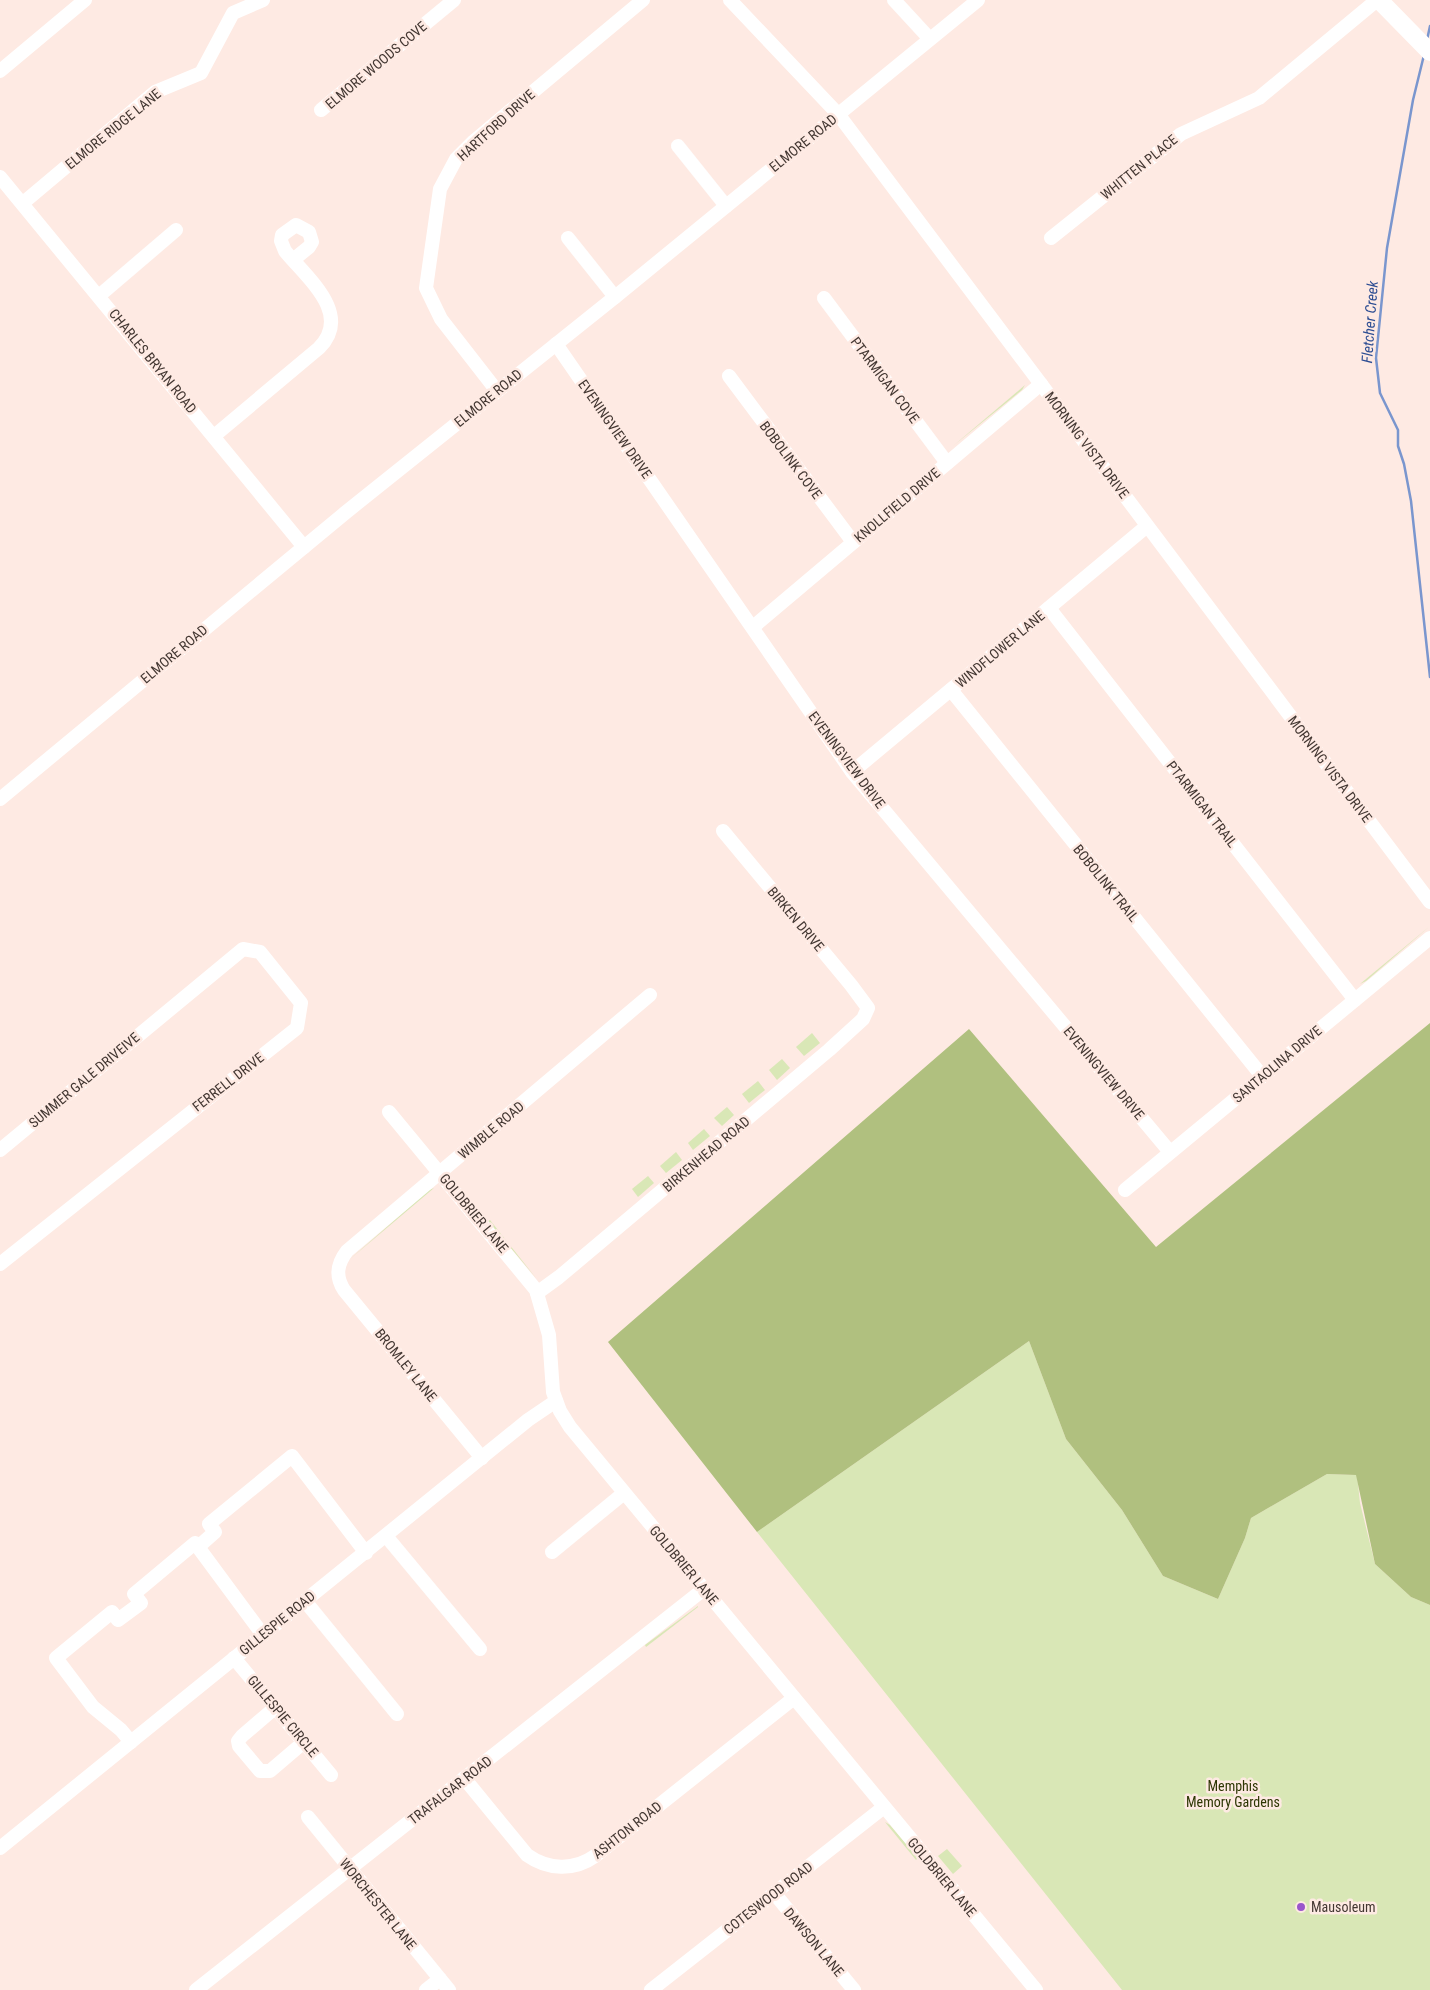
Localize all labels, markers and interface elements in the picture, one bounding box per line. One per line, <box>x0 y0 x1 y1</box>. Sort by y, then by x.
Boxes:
street label: ELMORE WOODS COVE <box>322 18 430 112</box>
street label: ELMORE RIDGE LANE <box>62 86 164 172</box>
street label: HARTFORD DRIVE <box>454 86 538 164</box>
street label: ELMORE ROAD <box>766 111 840 175</box>
street label: WHITTEN PLACE <box>1098 131 1180 203</box>
water label: Fletcher Creek <box>1358 280 1382 364</box>
street label: CHARLES BRYAN ROAD <box>106 306 200 416</box>
street label: PTARMIGAN COVE <box>848 334 923 426</box>
street label: ELMORE ROAD <box>451 366 525 430</box>
street label: EVENINGVIEW DRIVE <box>575 377 655 481</box>
street label: MORNING VISTA DRIVE <box>1042 389 1132 501</box>
street label: BOBOLINK COVE <box>757 418 825 502</box>
street label: KNOLLFIELD DRIVE <box>851 465 943 545</box>
street label: WINDFLOWER LANE <box>952 607 1048 691</box>
street label: ELMORE ROAD <box>137 622 211 686</box>
street label: EVENINGVIEW DRIVE <box>805 709 889 811</box>
street label: MORNING VISTA DRIVE <box>1285 713 1375 825</box>
street label: PTARMIGAN TRAIL <box>1163 758 1241 851</box>
street label: BOBOLINK TRAIL <box>1070 841 1142 925</box>
street label: BIRKEN DRIVE <box>765 884 827 954</box>
street label: SANTAOLINA DRIVE <box>1229 1022 1325 1106</box>
street label: EVENINGVIEW DRIVE <box>1060 1023 1148 1123</box>
street label: SUMMER GALE DRIVEIVE <box>26 1029 142 1131</box>
street label: FERRELL DRIVE <box>189 1049 267 1115</box>
street label: WIMBLE ROAD <box>455 1098 527 1162</box>
street label: BIRKENHEAD ROAD <box>659 1113 753 1195</box>
street label: GOLDBRIER LANE <box>436 1170 512 1256</box>
street label: BROMLEY LANE <box>372 1325 440 1405</box>
street label: GOLDBRIER LANE <box>646 1522 722 1608</box>
street label: GILLESPIE ROAD <box>236 1588 318 1658</box>
street label: GILLESPIE CIRCLE <box>244 1672 322 1760</box>
street label: TRAFALGAR ROAD <box>405 1752 495 1828</box>
park label: Memphis Memory Gardens <box>1186 1778 1280 1810</box>
street label: ASHTON ROAD <box>589 1798 665 1862</box>
street label: GOLDBRIER LANE <box>904 1834 980 1920</box>
street label: WORCHESTER LANE <box>336 1855 420 1953</box>
street label: COTESWOOD ROAD <box>720 1858 816 1938</box>
place label: Mausoleum <box>1311 1899 1376 1915</box>
marker: Mausoleum <box>1295 1901 1307 1913</box>
street label: DAWSON LANE <box>781 1905 847 1979</box>

